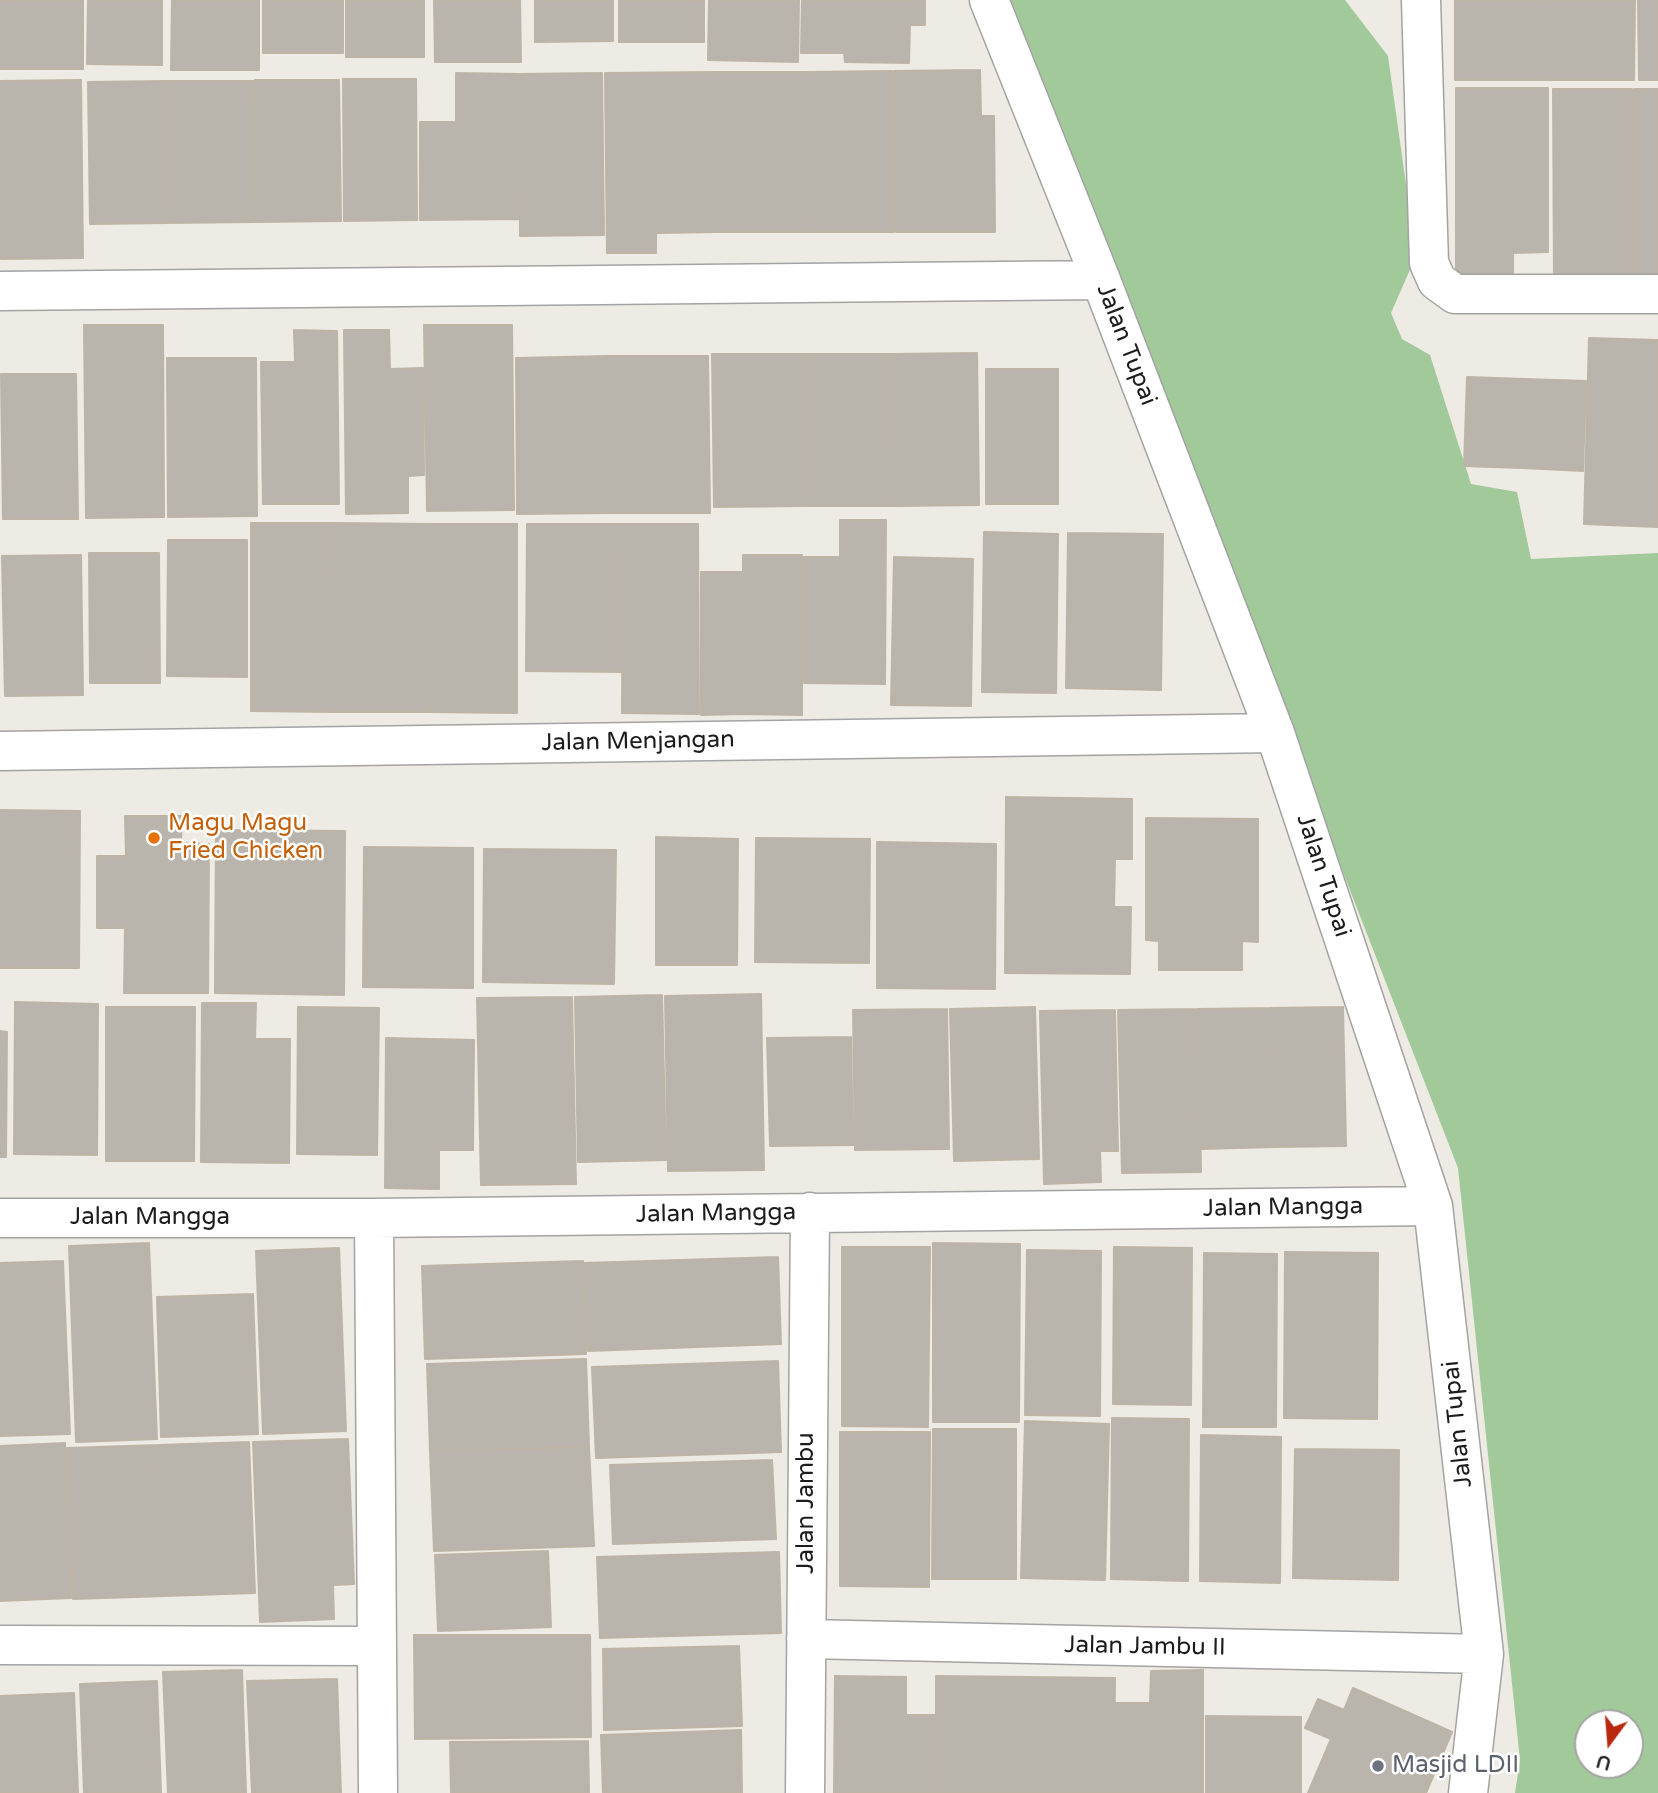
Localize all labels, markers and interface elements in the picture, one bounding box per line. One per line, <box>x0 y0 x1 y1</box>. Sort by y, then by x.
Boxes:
street label: Jalan Tupai <box>1090 280 1162 410</box>
street label: Jalan Menjangan <box>541 726 735 758</box>
place label: Magu Magu Fried Chicken <box>168 810 323 866</box>
street label: Jalan Tupai <box>1290 811 1356 941</box>
marker: Magu Magu Fried Chicken <box>146 830 162 846</box>
street label: Jalan Mangga <box>1203 1192 1363 1224</box>
street label: Jalan Mangga <box>636 1198 796 1230</box>
street label: Jalan Mangga <box>70 1204 230 1232</box>
street label: Jalan Tupai <box>1437 1359 1479 1489</box>
street label: Jalan Jambu <box>793 1432 821 1574</box>
street label: Jalan Jambu II <box>1064 1631 1226 1663</box>
north arrow <box>1574 1709 1644 1779</box>
text: U <box>1594 1750 1614 1775</box>
place label: Masjid LDII <box>1392 1752 1519 1780</box>
marker: Masjid LDII <box>1370 1758 1386 1774</box>

